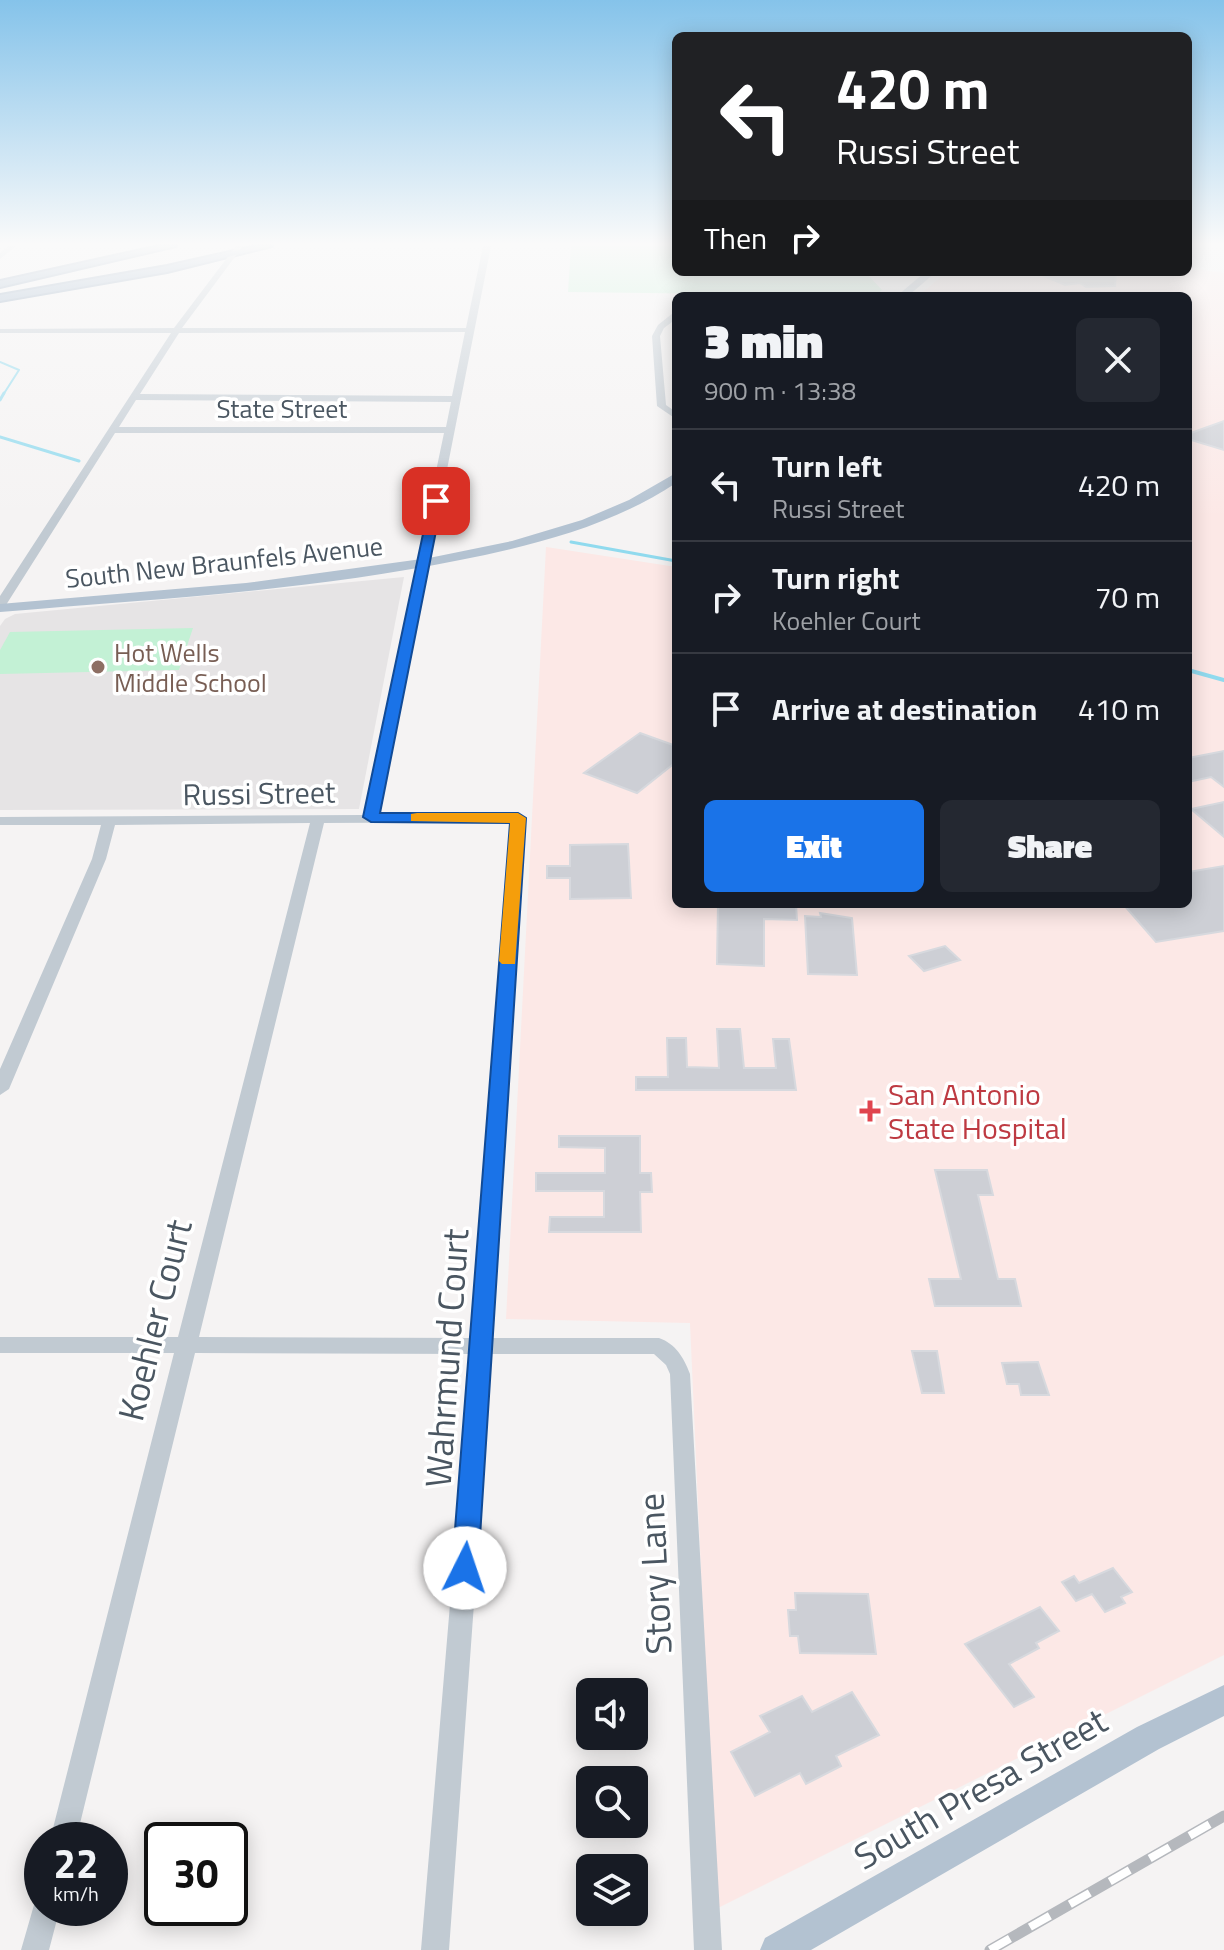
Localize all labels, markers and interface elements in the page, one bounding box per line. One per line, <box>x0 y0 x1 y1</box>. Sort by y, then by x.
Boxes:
text: 420 m <box>836 46 989 131</box>
icon: left <box>704 64 808 168</box>
text: Russi Street <box>836 123 1019 178</box>
text: Then <box>704 215 767 261</box>
icon: right <box>783 216 827 260</box>
text: 3 min <box>704 304 823 377</box>
button: close <box>1076 318 1160 402</box>
text: 900 m · 13:38 <box>704 371 856 410</box>
street label: State Street <box>216 389 348 428</box>
text: Turn left <box>772 443 882 489</box>
text: 420 m <box>1078 462 1160 508</box>
icon: left <box>704 463 748 507</box>
pin <box>402 467 470 535</box>
icon: arrive <box>414 479 458 523</box>
text: Russi Street <box>772 489 904 528</box>
street label: South New Braunfels Avenue <box>63 526 385 598</box>
text: Turn right <box>772 555 900 601</box>
text: 70 m <box>1095 574 1160 620</box>
icon: right <box>704 575 748 619</box>
text: Koehler Court <box>772 601 921 640</box>
place label: Hot Wells Middle School <box>114 633 267 702</box>
marker: Hot Wells Middle School <box>89 658 107 676</box>
text: Arrive at destination <box>772 686 1037 732</box>
text: 410 m <box>1078 686 1160 732</box>
icon: arrive <box>704 687 748 731</box>
street label: Russi Street <box>182 769 336 817</box>
button: Exit <box>704 800 924 892</box>
button: Share <box>940 800 1160 892</box>
place label: San Antonio State Hospital <box>888 1071 1067 1151</box>
marker: San Antonio State Hospital <box>859 1100 881 1122</box>
street label: Koehler Court <box>102 1213 206 1426</box>
street label: Wahrmund Court <box>410 1226 482 1489</box>
street label: Story Lane <box>622 1492 686 1656</box>
position arrow <box>423 1526 507 1610</box>
map controls <box>576 1678 648 1926</box>
button: sound <box>576 1678 648 1750</box>
street label: South Presa Street <box>843 1693 1117 1883</box>
button: search <box>576 1766 648 1838</box>
speed limit sign: 30 <box>144 1822 248 1926</box>
text: 22 <box>54 1833 98 1894</box>
button: layers <box>576 1854 648 1926</box>
text: km/h <box>53 1878 99 1909</box>

